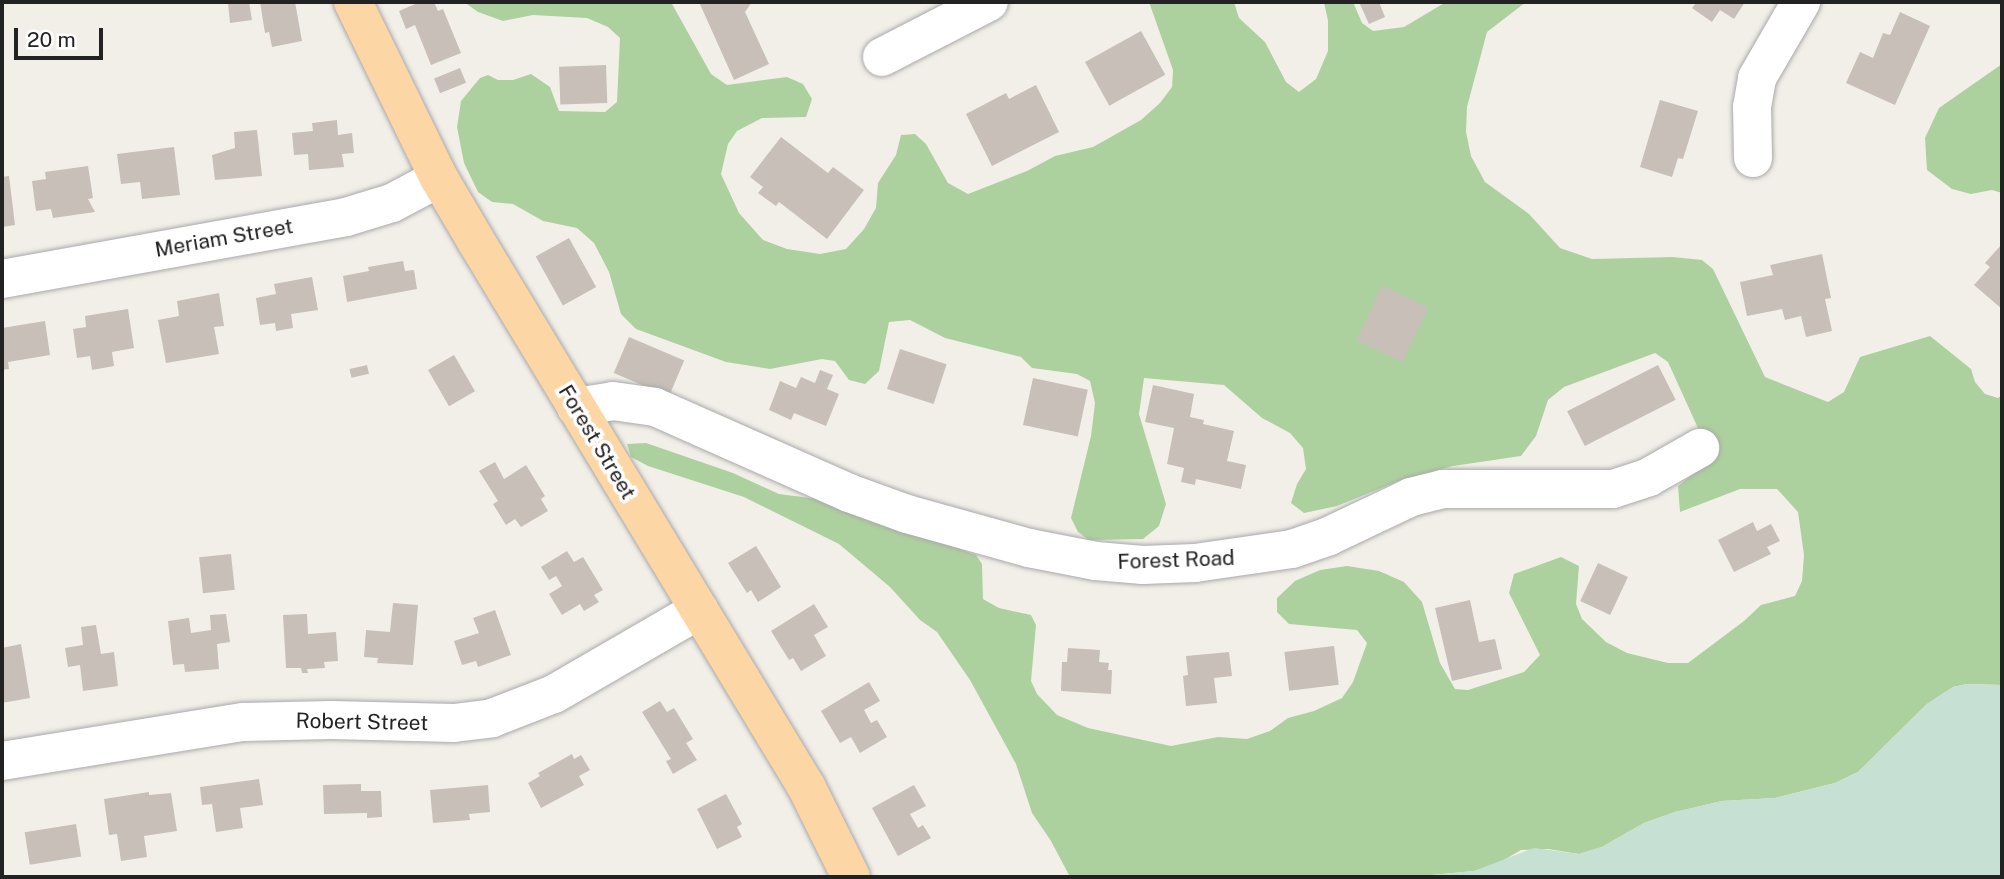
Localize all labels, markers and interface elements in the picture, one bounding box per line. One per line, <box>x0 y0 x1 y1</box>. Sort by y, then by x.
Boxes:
scale bar <box>18 14 107 58</box>
text: 20 m <box>27 27 76 52</box>
street label: Meriam Street <box>153 213 295 263</box>
street label: Forest Street <box>553 380 641 504</box>
street label: Forest Road <box>1117 545 1235 575</box>
street label: Robert Street <box>295 708 429 736</box>

